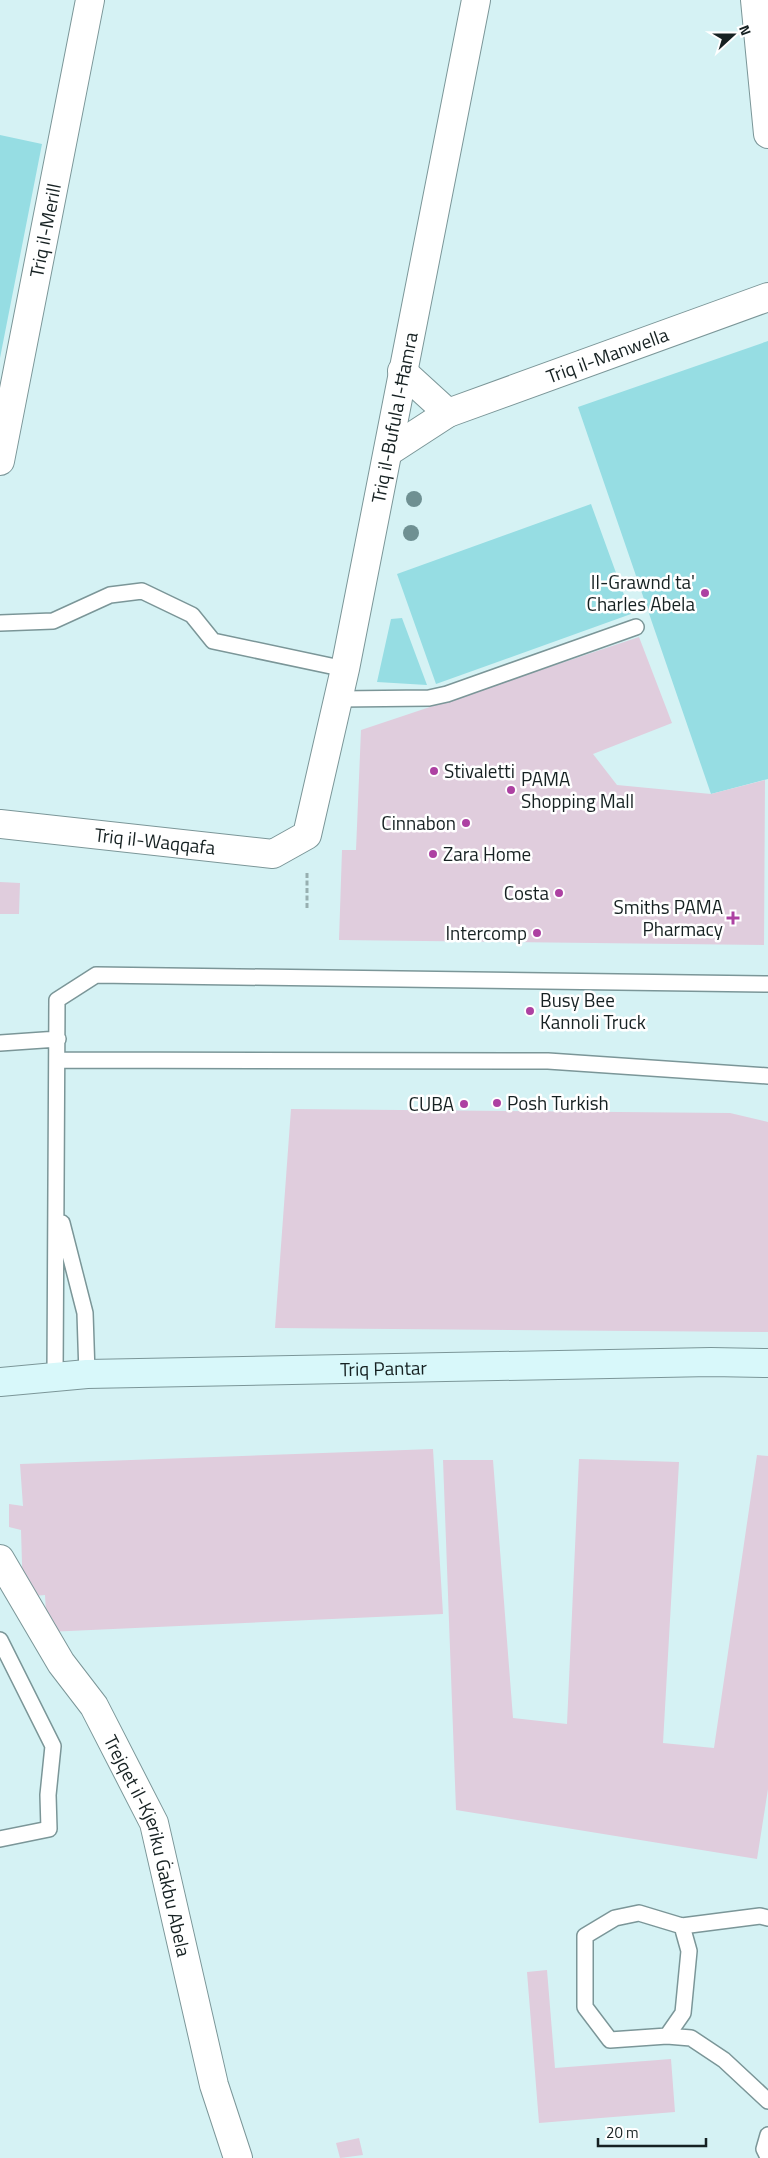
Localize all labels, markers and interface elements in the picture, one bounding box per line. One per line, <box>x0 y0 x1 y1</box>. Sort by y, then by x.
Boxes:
north arrow <box>708 10 758 60</box>
text: N <box>734 22 757 38</box>
street label: Triq il-Merill <box>21 181 68 280</box>
street label: Triq il-Manwella <box>542 319 673 390</box>
street label: Triq il-Bufula l-Ħamra <box>363 329 425 506</box>
place label: Il-Grawnd ta' Charles Abela <box>587 567 695 618</box>
marker: Il-Grawnd ta' Charles Abela <box>699 587 711 599</box>
place label: Stivaletti <box>444 756 515 785</box>
place label: PAMA Shopping Mall <box>521 764 634 815</box>
marker: Stivaletti <box>428 765 440 777</box>
marker: PAMA Shopping Mall <box>505 784 517 796</box>
place label: Cinnabon <box>381 808 456 837</box>
marker: Cinnabon <box>460 817 472 829</box>
street label: Triq il-Waqqafa <box>93 820 217 862</box>
place label: Zara Home <box>443 839 531 868</box>
marker: Zara Home <box>427 848 439 860</box>
place label: Costa <box>504 878 549 907</box>
marker: Costa <box>553 887 565 899</box>
place label: Smiths PAMA Pharmacy <box>613 892 723 943</box>
marker: Smiths PAMA Pharmacy <box>727 912 739 924</box>
place label: Intercomp <box>445 918 527 947</box>
marker: Intercomp <box>531 927 543 939</box>
place label: Busy Bee Kannoli Truck <box>540 985 646 1036</box>
marker: Busy Bee Kannoli Truck <box>524 1005 536 1017</box>
place label: Posh Turkish <box>507 1088 609 1117</box>
place label: CUBA <box>409 1089 454 1118</box>
marker: Posh Turkish <box>491 1097 503 1109</box>
marker: CUBA <box>458 1098 470 1110</box>
street label: Triq Pantar <box>340 1352 428 1383</box>
street label: Trejqet il-Kjeriku Ġakbu Abela <box>97 1730 199 1960</box>
scale bar <box>598 2116 706 2148</box>
text: 20 m <box>606 2121 639 2144</box>

